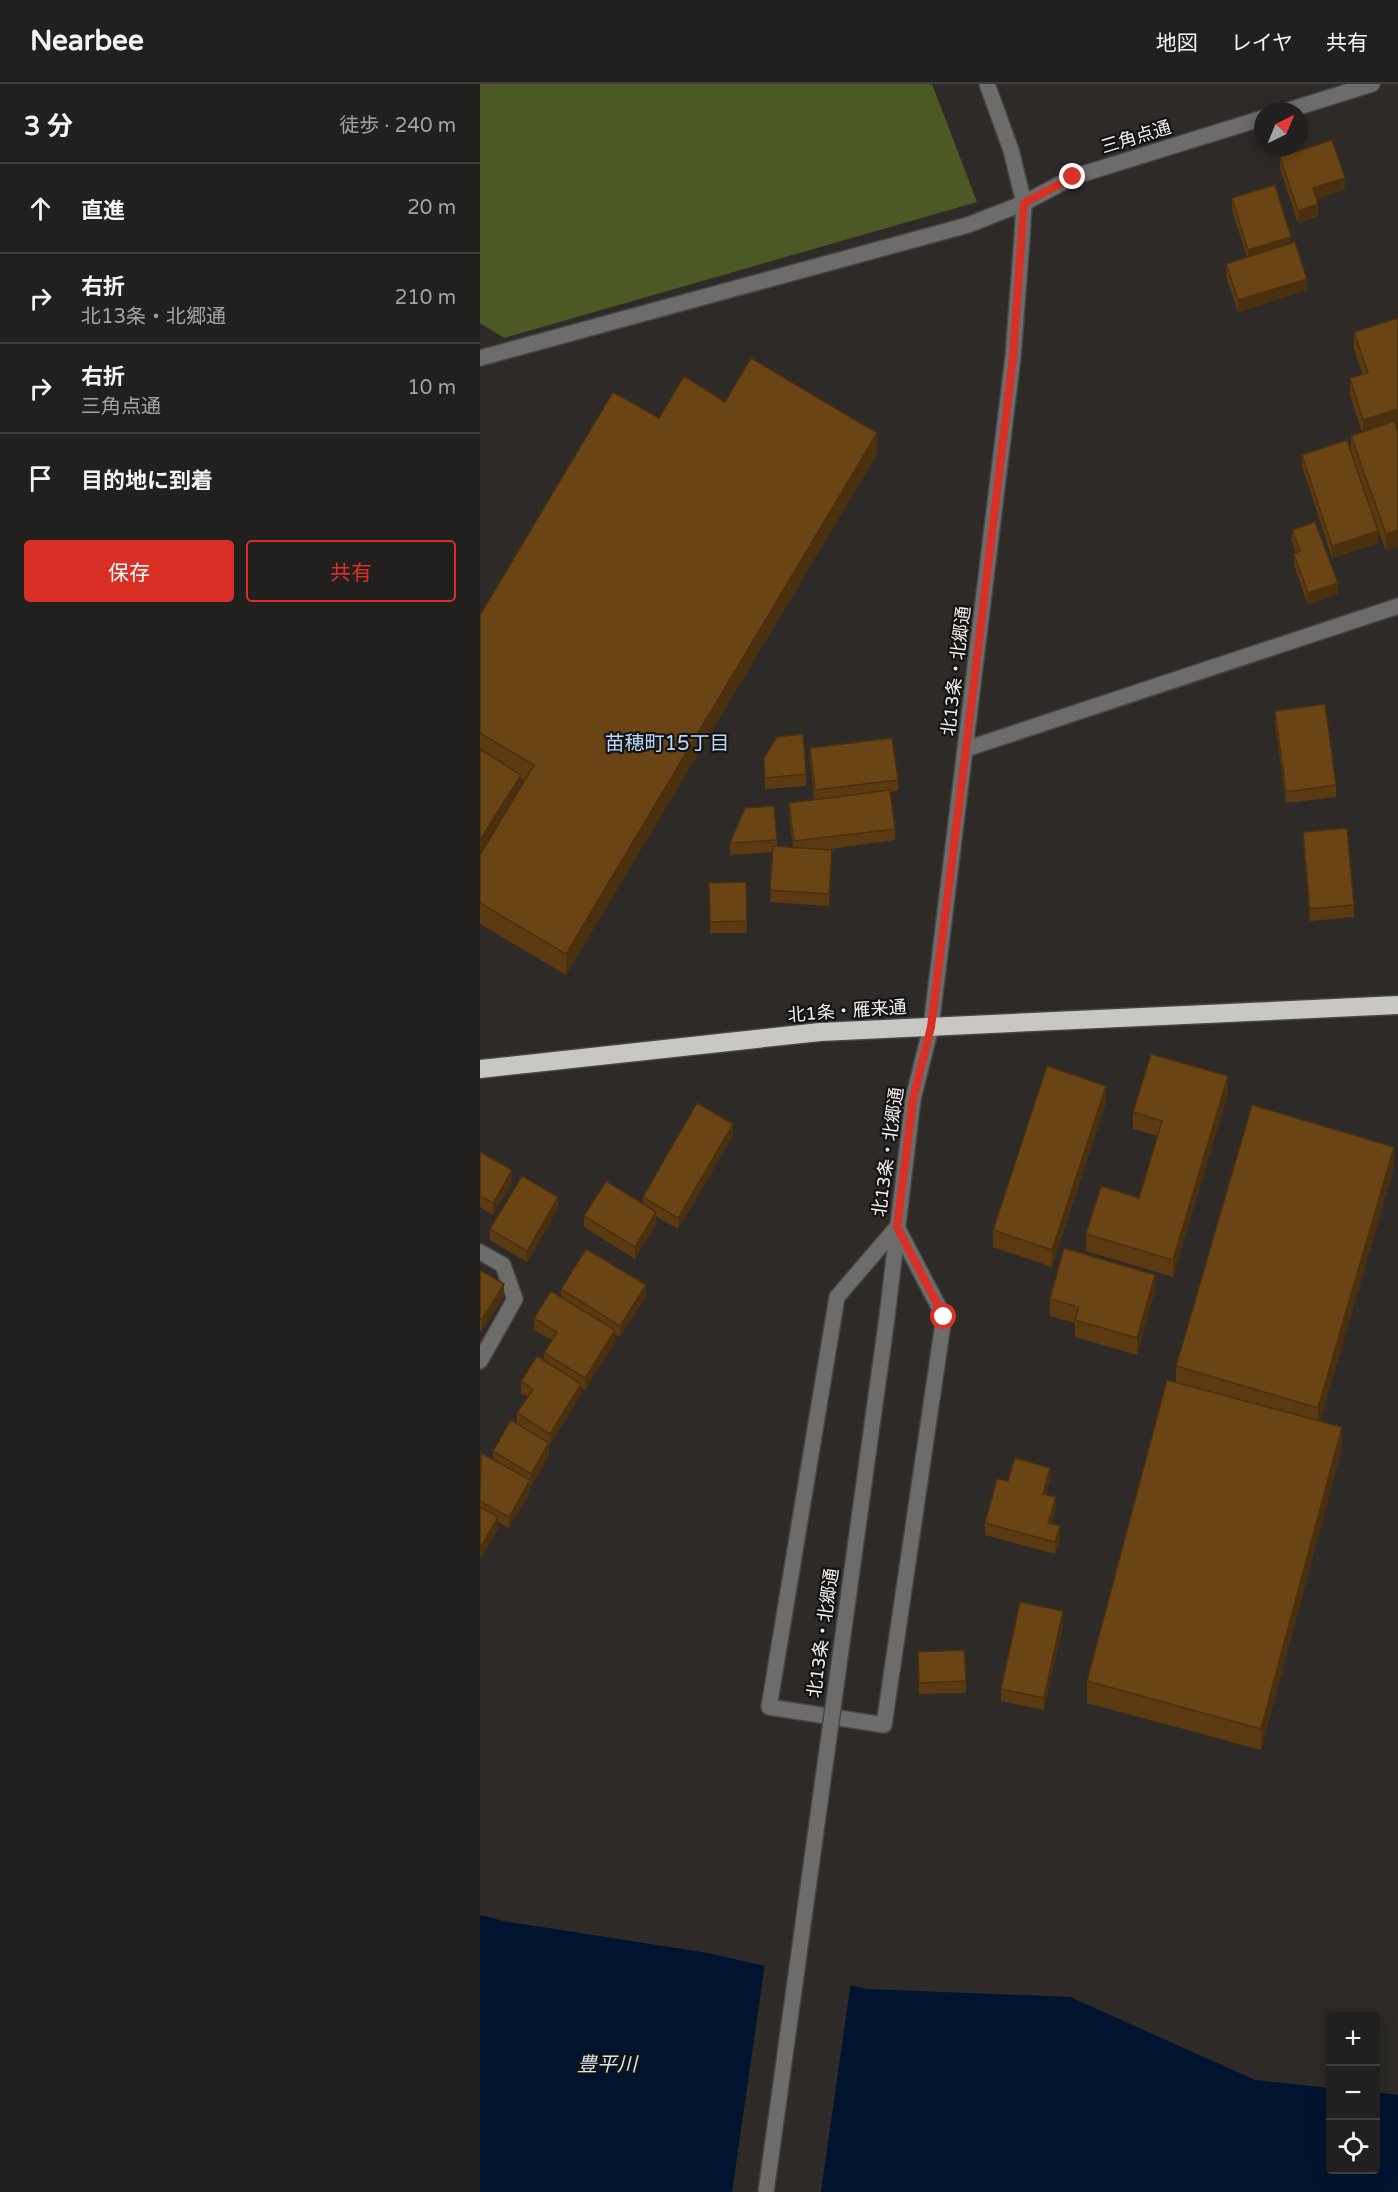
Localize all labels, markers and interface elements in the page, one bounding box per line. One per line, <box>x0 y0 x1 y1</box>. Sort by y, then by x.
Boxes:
text: Nearbee <box>30 24 144 58</box>
text: 地図 <box>1156 31 1198 56</box>
text: レイヤ <box>1231 31 1293 56</box>
text: 共有 <box>1326 31 1368 56</box>
north arrow <box>1254 102 1308 156</box>
text: 3 分 <box>24 111 73 142</box>
text: 徒歩 · 240 m <box>339 114 456 138</box>
street label: 三角点通 <box>1098 116 1174 158</box>
route end <box>1059 163 1085 189</box>
icon: ahead <box>24 192 57 225</box>
text: 20 m <box>407 196 456 220</box>
text: 直進 <box>81 198 125 224</box>
text: 右折 <box>81 274 125 300</box>
icon: right <box>24 282 57 315</box>
text: 210 m <box>395 286 456 310</box>
text: 北13条・北郷通 <box>81 305 226 329</box>
text: 右折 <box>81 364 125 390</box>
icon: right <box>24 372 57 405</box>
text: 10 m <box>407 376 456 400</box>
text: 三角点通 <box>81 395 161 419</box>
icon: arrive <box>24 462 57 495</box>
text: 目的地に到着 <box>81 468 213 494</box>
button: 保存 <box>24 540 234 602</box>
button: 共有 <box>246 540 456 602</box>
street label: 北13条・北郷通 <box>937 605 975 737</box>
district label: 苗穂町15丁目 <box>604 732 730 756</box>
street label: 北1条・雁来通 <box>787 996 907 1026</box>
street label: 北13条・北郷通 <box>868 1086 908 1218</box>
route start <box>930 1303 956 1329</box>
street label: 北13条・北郷通 <box>803 1567 843 1699</box>
map controls <box>1326 2012 1380 2174</box>
button: + <box>1326 2012 1380 2066</box>
water label: 豊平川 <box>577 2053 639 2077</box>
button: − <box>1326 2066 1380 2120</box>
button: locate <box>1326 2120 1380 2174</box>

